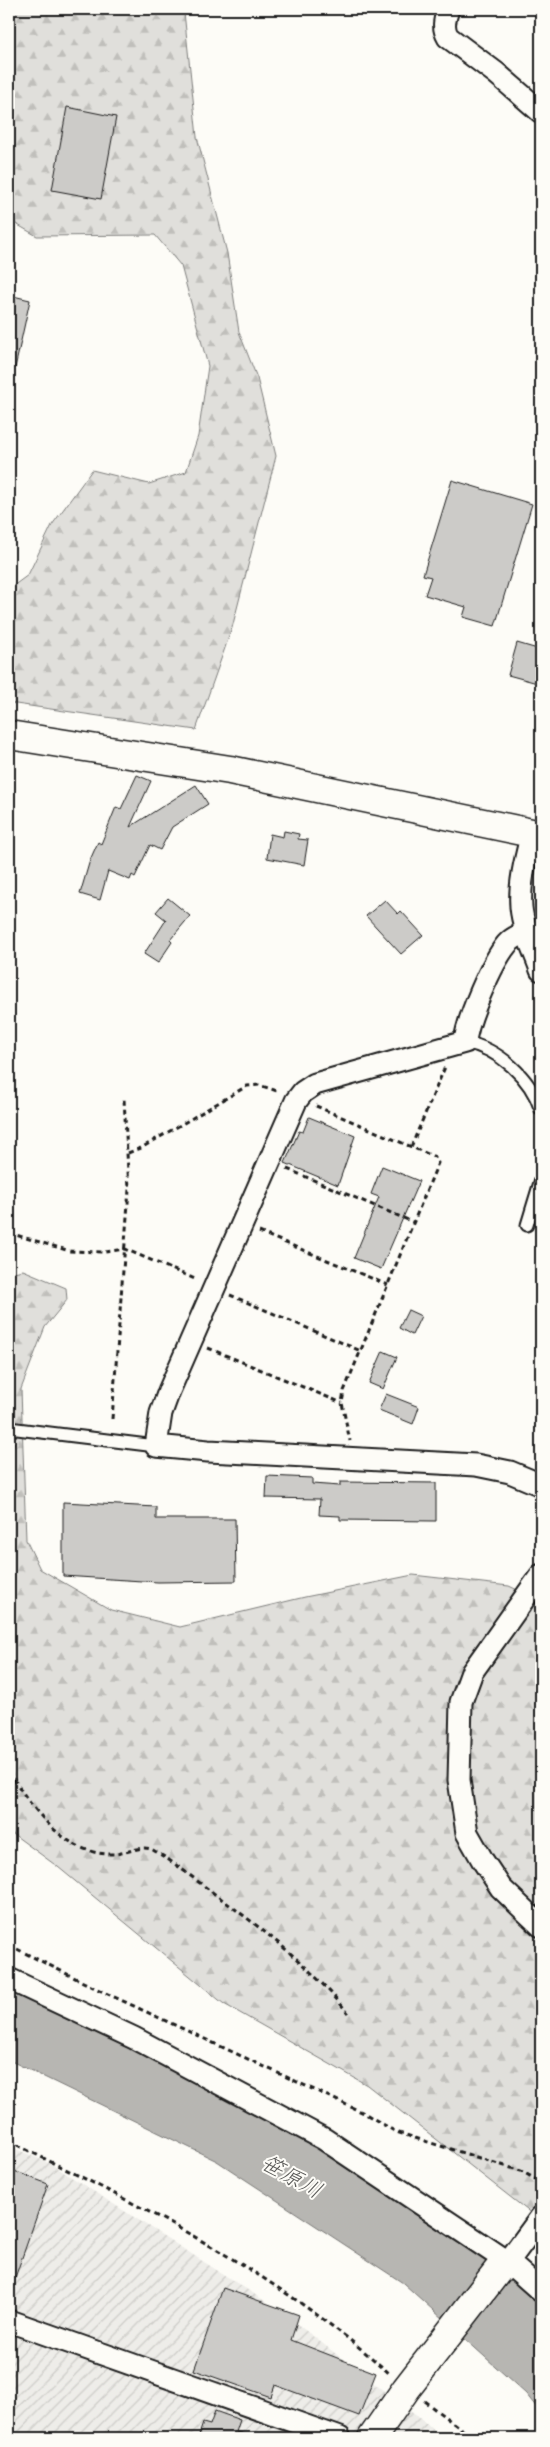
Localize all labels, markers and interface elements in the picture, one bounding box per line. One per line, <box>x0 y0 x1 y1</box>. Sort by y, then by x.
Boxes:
water label: 笹原川 <box>254 2149 327 2209</box>

